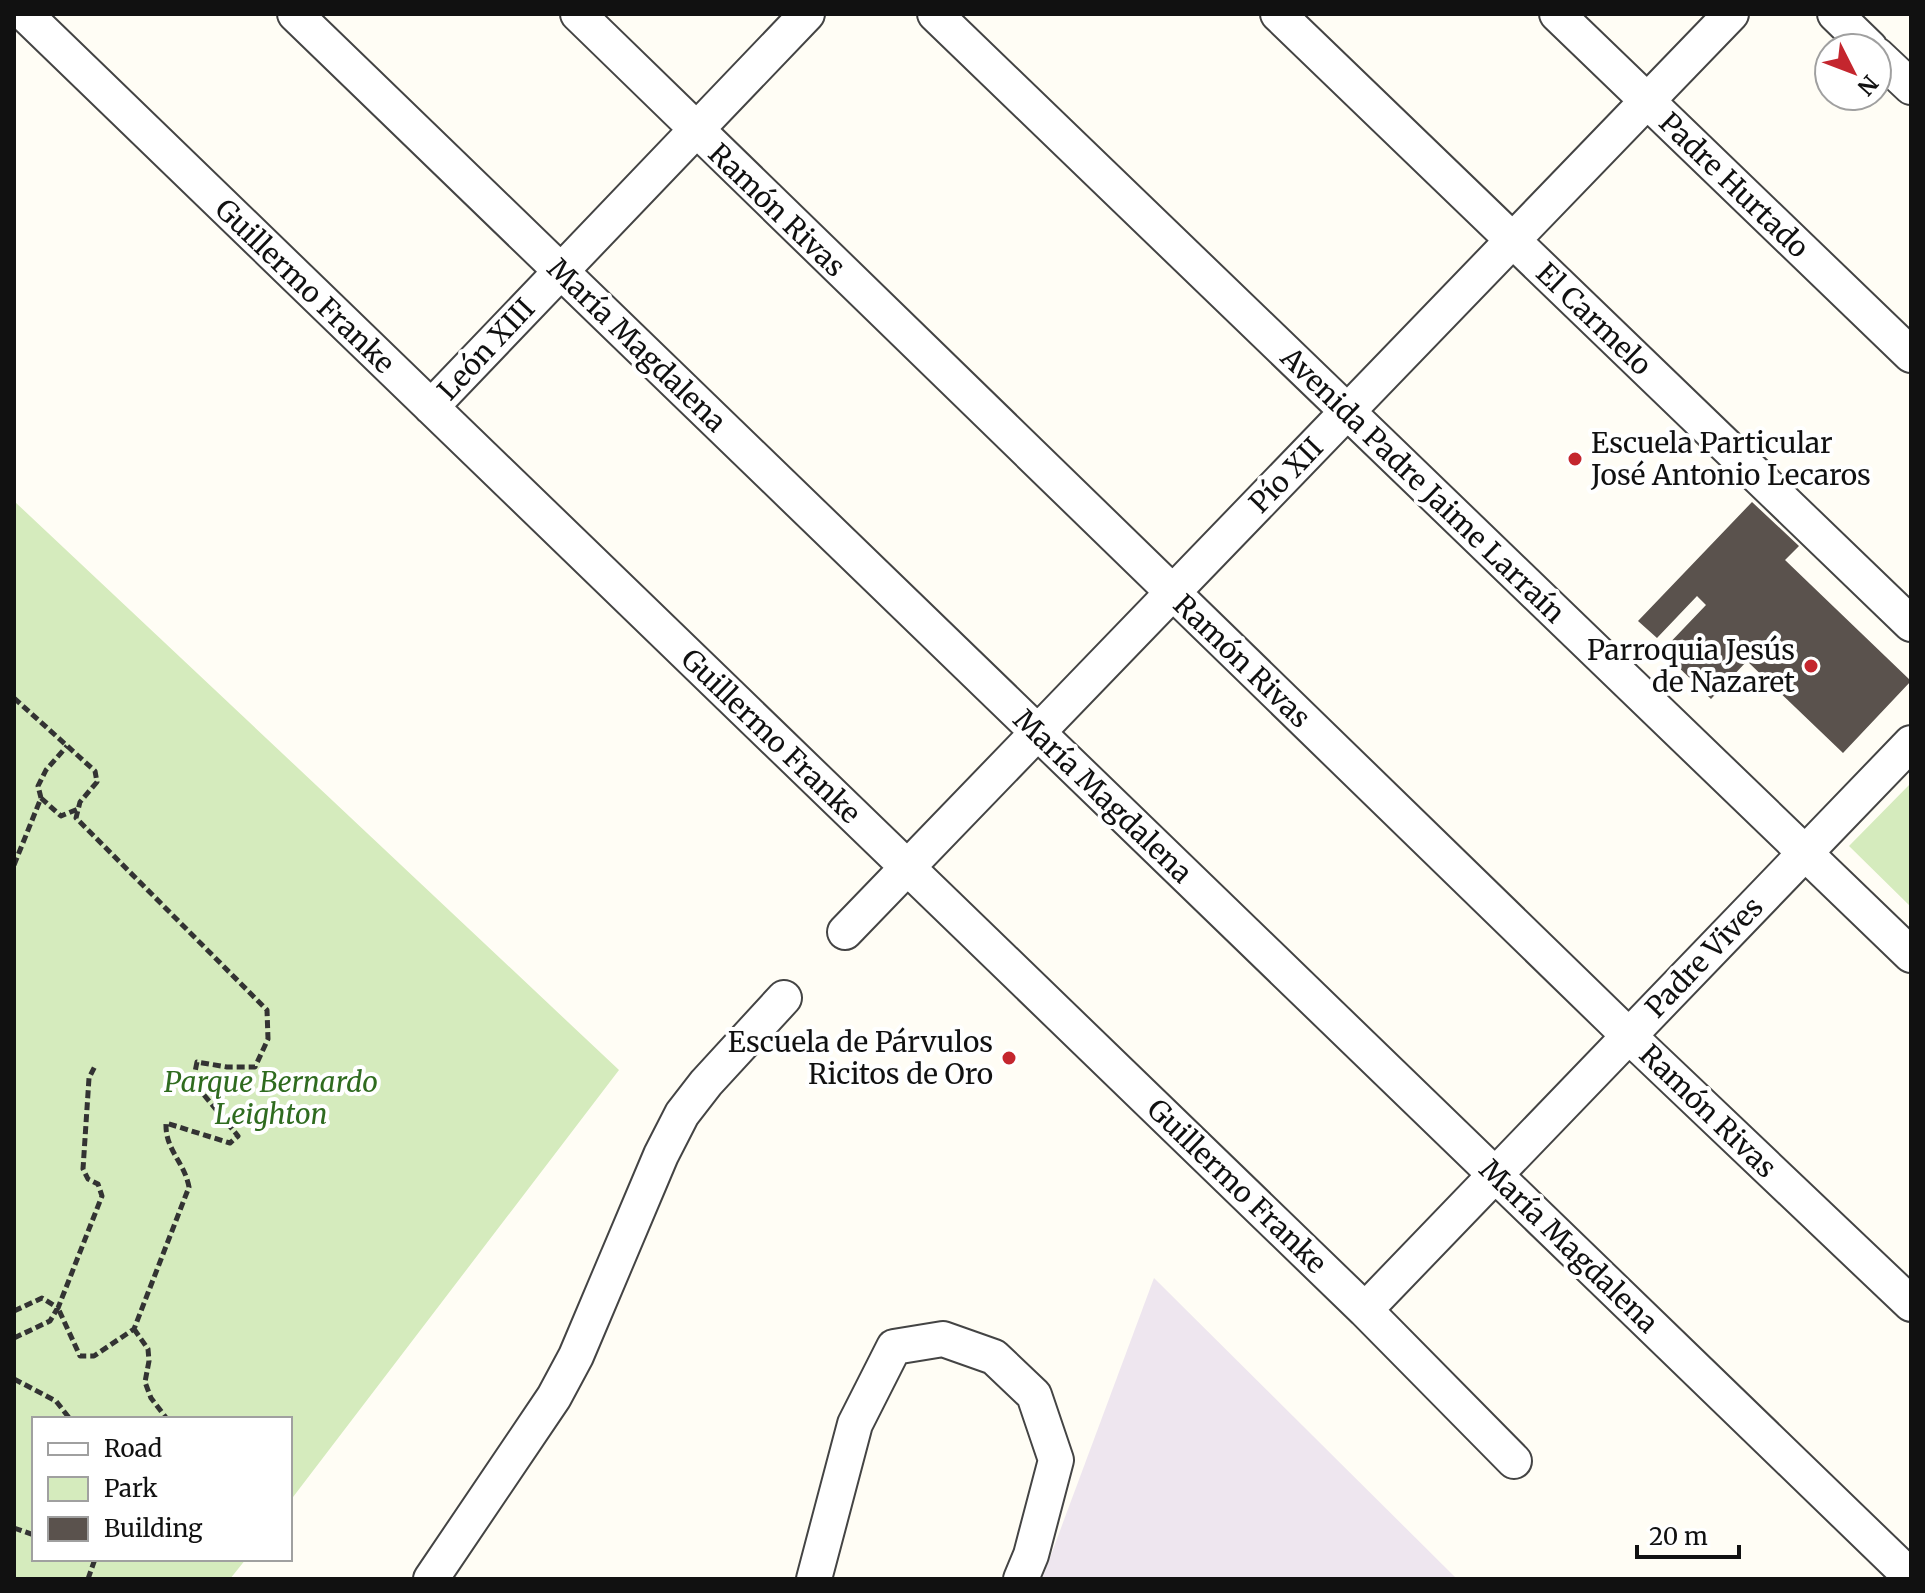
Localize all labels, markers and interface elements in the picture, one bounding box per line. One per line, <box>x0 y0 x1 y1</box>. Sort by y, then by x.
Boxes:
north arrow <box>1813 32 1893 112</box>
text: N <box>1851 70 1884 102</box>
street label: Padre Hurtado <box>1652 105 1816 265</box>
street label: Ramón Rivas <box>701 136 853 284</box>
street label: Guillermo Franke <box>208 191 402 381</box>
street label: María Magdalena <box>540 251 734 439</box>
street label: El Carmelo <box>1529 255 1659 383</box>
street label: León XIII <box>430 291 542 407</box>
street label: Avenida Padre Jaime Larraín <box>1273 339 1573 630</box>
place label: Escuela Particular José Antonio Lecaros <box>1590 425 1871 493</box>
street label: Pío XII <box>1241 430 1331 520</box>
marker: Escuela Particular José Antonio Lecaros <box>1566 450 1584 468</box>
street label: Ramón Rivas <box>1166 587 1318 735</box>
place label: Parroquia Jesús de Nazaret <box>1587 632 1795 700</box>
street label: Guillermo Franke <box>674 641 868 831</box>
marker: Parroquia Jesús de Nazaret <box>1802 657 1820 675</box>
street label: María Magdalena <box>1006 702 1200 890</box>
street label: Padre Vives <box>1637 889 1771 1025</box>
place label: Escuela de Párvulos Ricitos de Oro <box>728 1024 993 1092</box>
street label: Ramón Rivas <box>1632 1037 1784 1185</box>
marker: Escuela de Párvulos Ricitos de Oro <box>1000 1049 1018 1067</box>
park label: Parque Bernardo Leighton <box>164 1064 378 1132</box>
street label: Guillermo Franke <box>1140 1091 1334 1281</box>
street label: María Magdalena <box>1472 1152 1666 1340</box>
legend <box>32 1417 292 1561</box>
text: Road <box>104 1433 162 1464</box>
text: Park <box>104 1473 158 1504</box>
scale bar <box>1637 1509 1739 1559</box>
text: Building <box>104 1513 203 1544</box>
text: 20 m <box>1649 1521 1708 1552</box>

